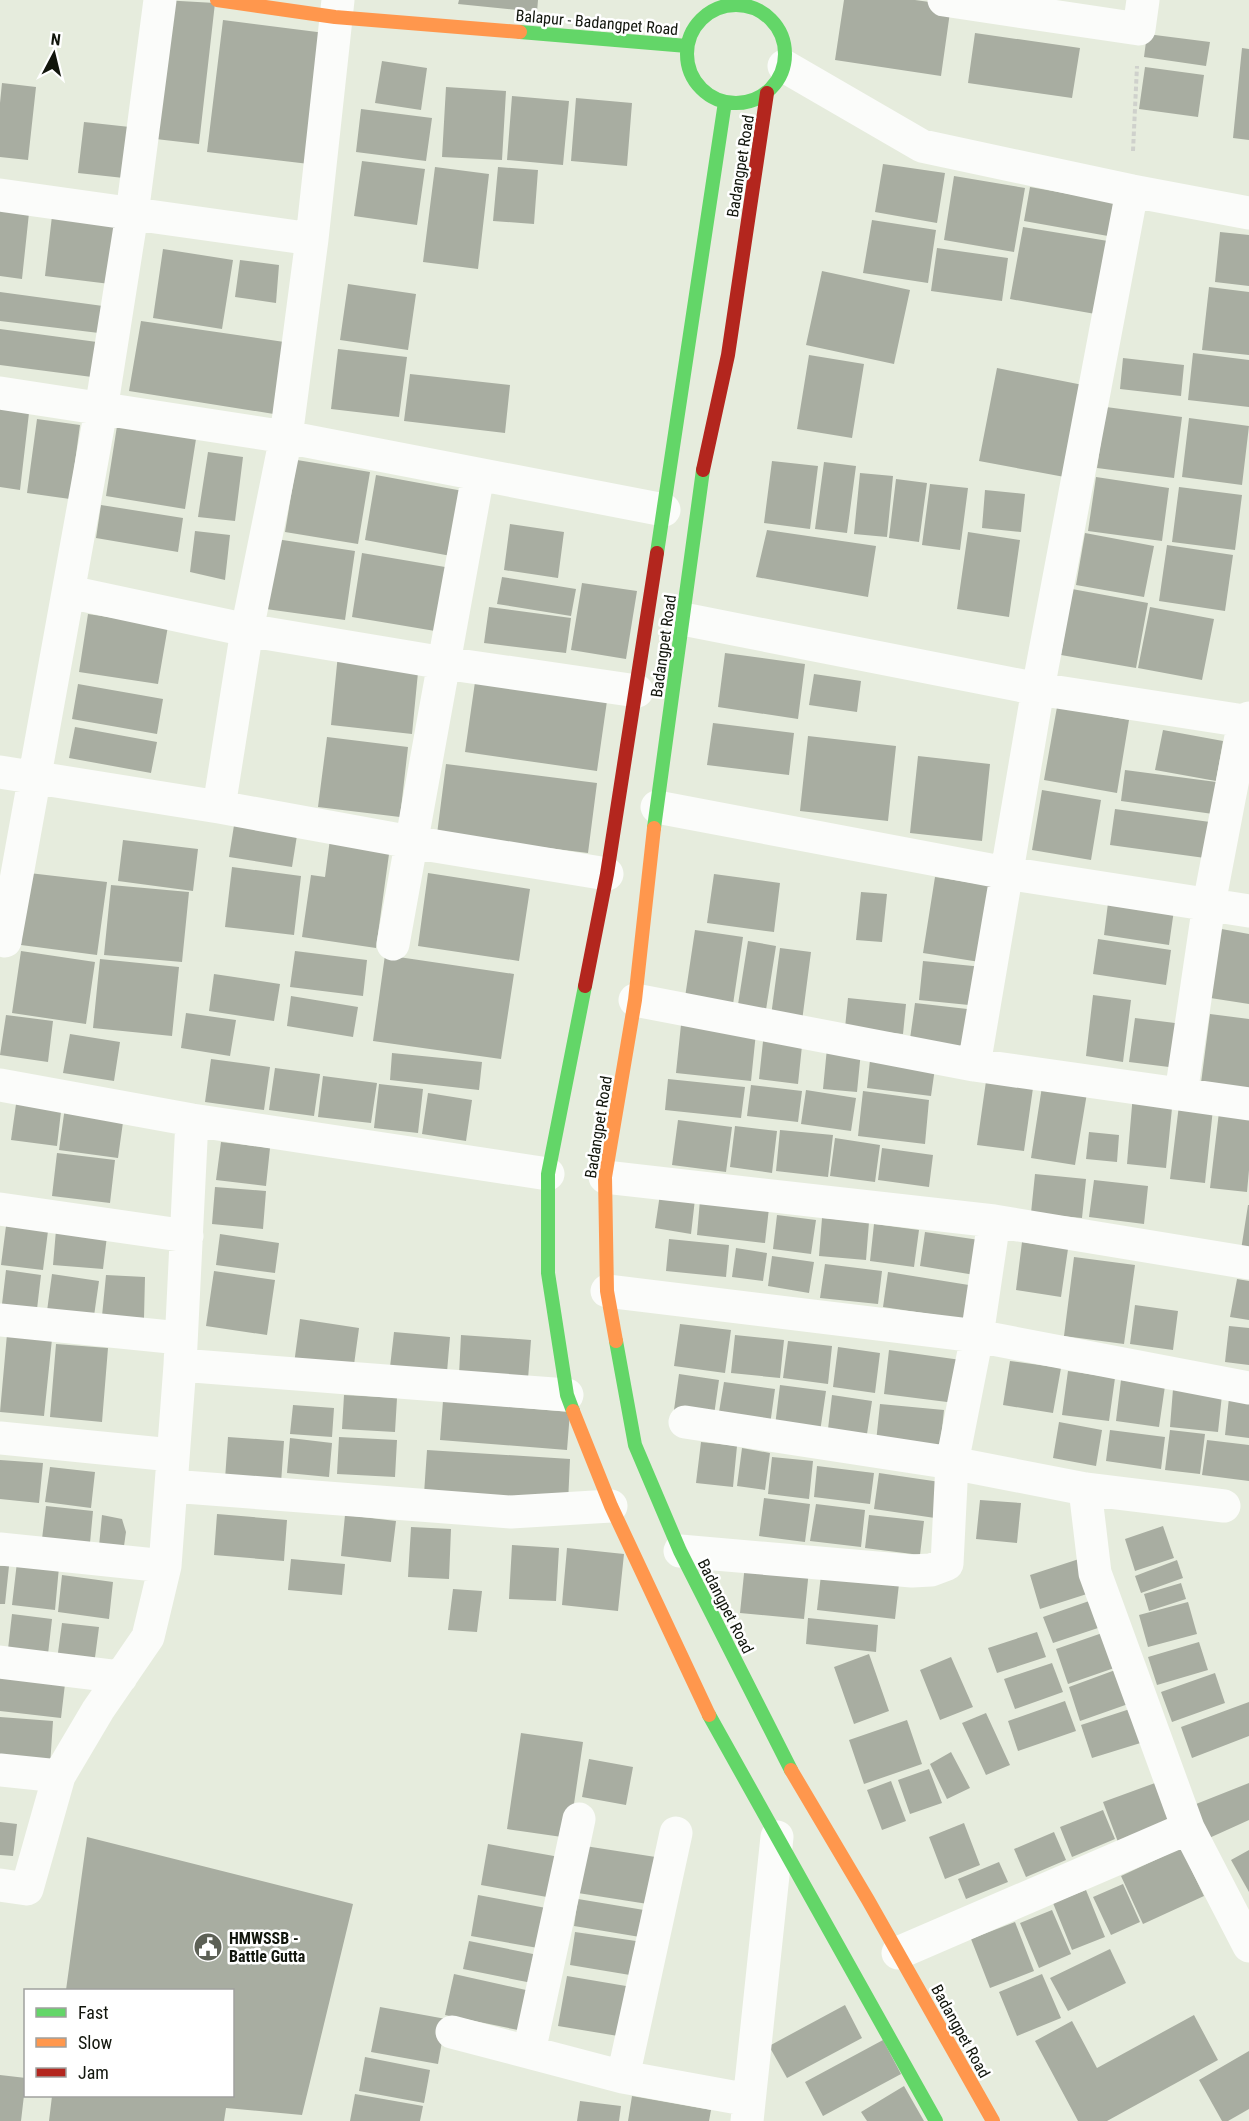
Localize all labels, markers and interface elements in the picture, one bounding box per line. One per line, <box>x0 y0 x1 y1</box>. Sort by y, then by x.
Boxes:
street label: Balapur - Badangpet Road <box>515 6 679 39</box>
north arrow <box>24 24 84 84</box>
text: N <box>50 30 62 50</box>
street label: Badangpet Road <box>723 113 758 219</box>
street label: Badangpet Road <box>647 593 680 699</box>
street label: Badangpet Road <box>581 1074 616 1180</box>
street label: Badangpet Road <box>694 1556 758 1657</box>
place label: HMWSSB - Battle Gutta <box>229 1929 306 1966</box>
public building icon: HMWSSB - Battle Gutta <box>192 1931 224 1963</box>
street label: Badangpet Road <box>927 1981 994 2081</box>
legend <box>24 1989 234 2097</box>
text: Fast <box>78 2002 109 2023</box>
text: Slow <box>78 2032 113 2053</box>
text: Jam <box>78 2062 109 2083</box>

